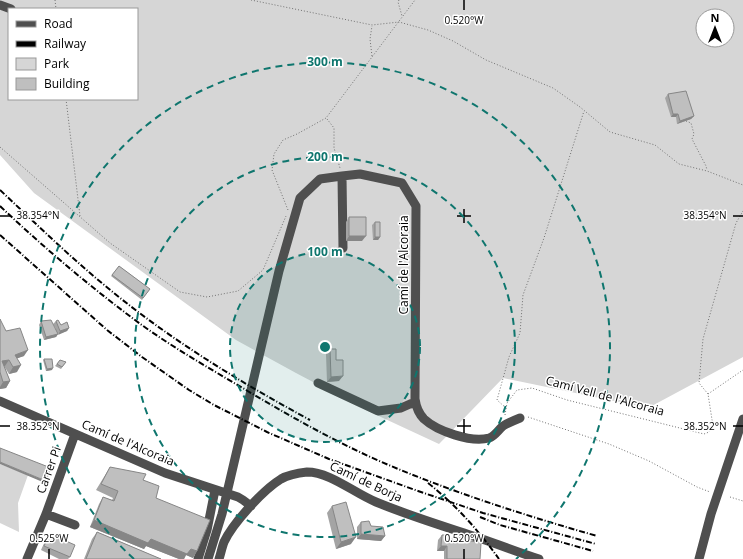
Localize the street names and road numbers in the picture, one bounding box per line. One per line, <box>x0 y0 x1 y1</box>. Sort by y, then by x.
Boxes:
street label: Camí de l'Alcoraia <box>395 215 412 315</box>
street label: Camí Vell de l'Alcoraia <box>544 371 666 420</box>
street label: Camí de l'Alcoraia <box>79 415 177 470</box>
street label: Carrer Pi <box>32 444 65 496</box>
street label: Camí de Borja <box>327 457 405 506</box>

